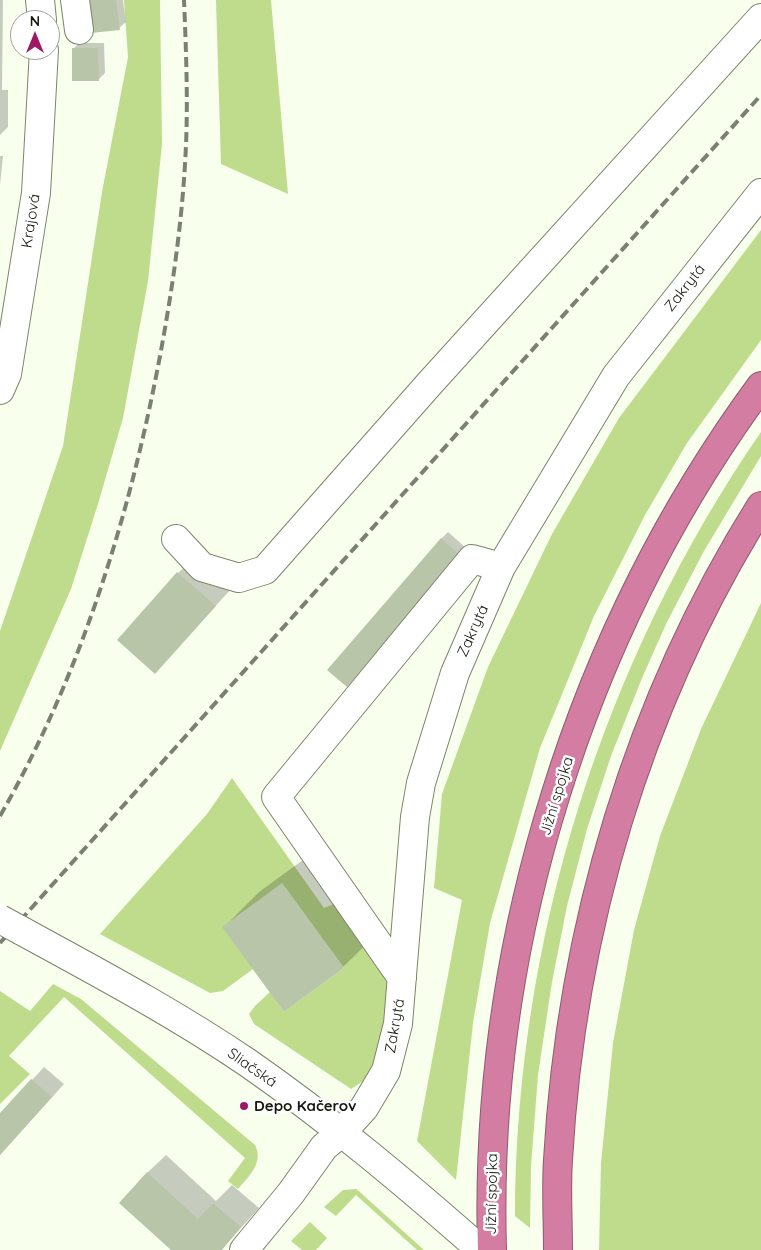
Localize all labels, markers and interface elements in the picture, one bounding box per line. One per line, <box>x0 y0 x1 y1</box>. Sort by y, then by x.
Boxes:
north arrow <box>10 10 60 60</box>
text: N <box>30 12 40 30</box>
street label: Krajová <box>18 193 44 249</box>
street label: Zakrytá <box>661 261 709 315</box>
street label: Zakrytá <box>454 602 492 660</box>
street label: Jižní spojka <box>537 755 577 837</box>
street label: Zakrytá <box>381 997 409 1055</box>
street label: Sliačská <box>224 1045 280 1091</box>
place label: Depo Kačerov <box>254 1097 356 1115</box>
marker: Depo Kačerov <box>238 1100 250 1112</box>
street label: Jižní spojka <box>482 1153 502 1235</box>

